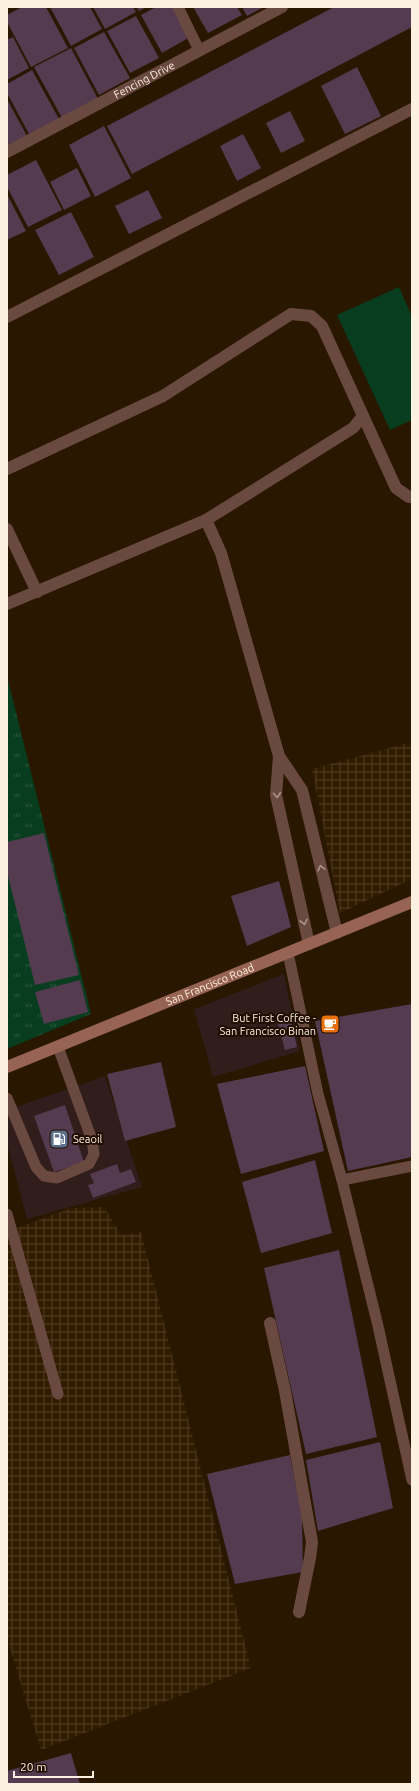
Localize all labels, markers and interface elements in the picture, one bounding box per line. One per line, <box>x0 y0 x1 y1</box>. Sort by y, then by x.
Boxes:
street label: Fencing Drive <box>112 59 177 101</box>
one-way arrow <box>273 792 282 798</box>
one-way arrow <box>317 865 326 872</box>
one-way arrow <box>299 919 307 925</box>
street label: San Francisco Road <box>164 961 256 1008</box>
place label: But First Coffee - San Francisco Binan <box>220 1012 316 1037</box>
cafe icon: But First Coffee - San Francisco Binan <box>319 1013 341 1035</box>
fuel station icon: Seaoil <box>48 1128 70 1150</box>
place label: Seaoil <box>73 1133 103 1145</box>
scale bar <box>14 1753 93 1779</box>
text: 20 m <box>20 1760 47 1773</box>

